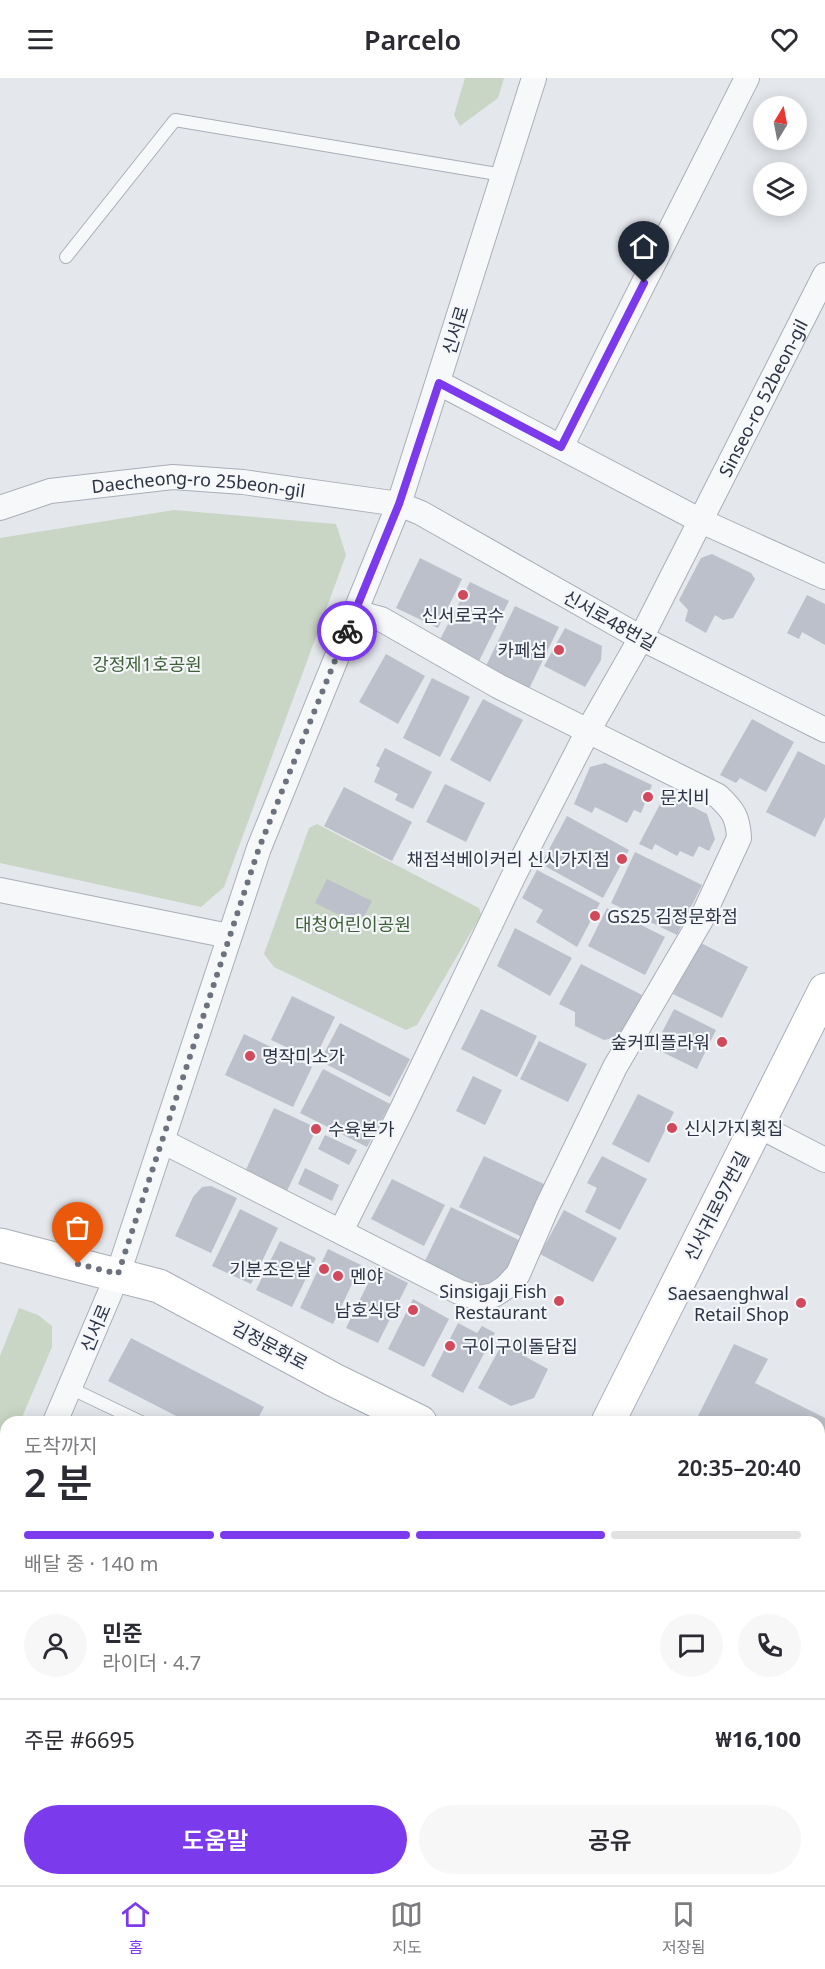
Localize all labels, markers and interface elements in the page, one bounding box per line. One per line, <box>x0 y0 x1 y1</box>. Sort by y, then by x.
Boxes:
text: Parcelo <box>364 21 461 58</box>
icon: menu <box>24 23 57 56</box>
icon: heart <box>768 23 801 56</box>
north arrow <box>753 96 807 150</box>
map controls <box>753 96 807 216</box>
button: layers <box>753 162 807 216</box>
pin <box>618 221 669 283</box>
icon: home <box>627 230 660 263</box>
street label: 신서로 <box>436 303 474 357</box>
street label: Sinseo-ro 52beon-gil <box>713 315 813 481</box>
street label: Daecheong-ro 25beon-gil <box>90 465 307 503</box>
street label: 신서로48번길 <box>559 584 661 656</box>
marker: 신서로국수 <box>456 588 470 602</box>
courier <box>317 601 377 661</box>
place label: 신서로국수 <box>422 603 504 627</box>
icon: bike <box>331 615 364 648</box>
place label: 카페섭 <box>497 638 547 662</box>
marker: 카페섭 <box>552 643 566 657</box>
park label: 강정제1호공원 <box>92 652 202 676</box>
place label: 문치비 <box>660 785 710 809</box>
marker: 문치비 <box>641 790 655 804</box>
place label: 채점석베이커리 신시가지점 <box>407 847 610 871</box>
marker: 채점석베이커리 신시가지점 <box>615 852 629 866</box>
place label: GS25 김정문화점 <box>607 904 738 928</box>
marker: GS25 김정문화점 <box>588 909 602 923</box>
park label: 대청어린이공원 <box>295 912 411 936</box>
place label: 숲커피플라워 <box>611 1030 710 1054</box>
marker: 숲커피플라워 <box>715 1035 729 1049</box>
place label: 명작미소가 <box>262 1044 345 1068</box>
marker: 명작미소가 <box>243 1049 257 1063</box>
place label: 신시가지횟집 <box>684 1116 783 1140</box>
place label: 수육본가 <box>328 1117 395 1141</box>
marker: 신시가지횟집 <box>665 1121 679 1135</box>
marker: 수육본가 <box>309 1122 323 1136</box>
street label: 신서귀로97번길 <box>678 1147 754 1265</box>
pin <box>52 1202 103 1264</box>
icon: bag <box>61 1211 94 1244</box>
place label: 기분조은날 <box>229 1257 312 1281</box>
marker: 기분조은날 <box>317 1262 331 1276</box>
place label: 멘야 <box>350 1264 383 1288</box>
marker: 멘야 <box>331 1269 345 1283</box>
place label: Sinsigaji Fish Restaurant <box>439 1279 548 1324</box>
place label: Saesaenghwal Retail Shop <box>668 1281 789 1326</box>
marker: Sinsigaji Fish Restaurant <box>552 1294 566 1308</box>
marker: Saesaenghwal Retail Shop <box>794 1296 808 1310</box>
place label: 남호식당 <box>335 1298 401 1322</box>
street label: 신서로 <box>74 1300 116 1356</box>
marker: 남호식당 <box>406 1303 420 1317</box>
street label: 김정문화로 <box>228 1315 312 1375</box>
place label: 구이구이돌담집 <box>462 1334 578 1358</box>
marker: 구이구이돌담집 <box>443 1339 457 1353</box>
text: 도착까지 <box>24 1432 98 1459</box>
text: 20:35–20:40 <box>677 1452 801 1482</box>
text: 2 분 <box>24 1455 92 1508</box>
text: 배달 중 · 140 m <box>24 1550 158 1577</box>
button: person <box>24 1614 87 1677</box>
button: chat <box>660 1614 723 1677</box>
button: phone <box>738 1614 801 1677</box>
text: 민준 <box>102 1617 142 1647</box>
text: 라이더 · 4.7 <box>102 1649 201 1676</box>
text: ₩16,100 <box>716 1723 801 1753</box>
text: 주문 #6695 <box>24 1724 135 1754</box>
button: 도움말 <box>24 1805 407 1874</box>
button: 공유 <box>419 1805 801 1874</box>
tab: 홈 <box>119 1898 152 1958</box>
tab: 지도 <box>390 1898 423 1958</box>
tab: 저장됨 <box>662 1898 706 1958</box>

